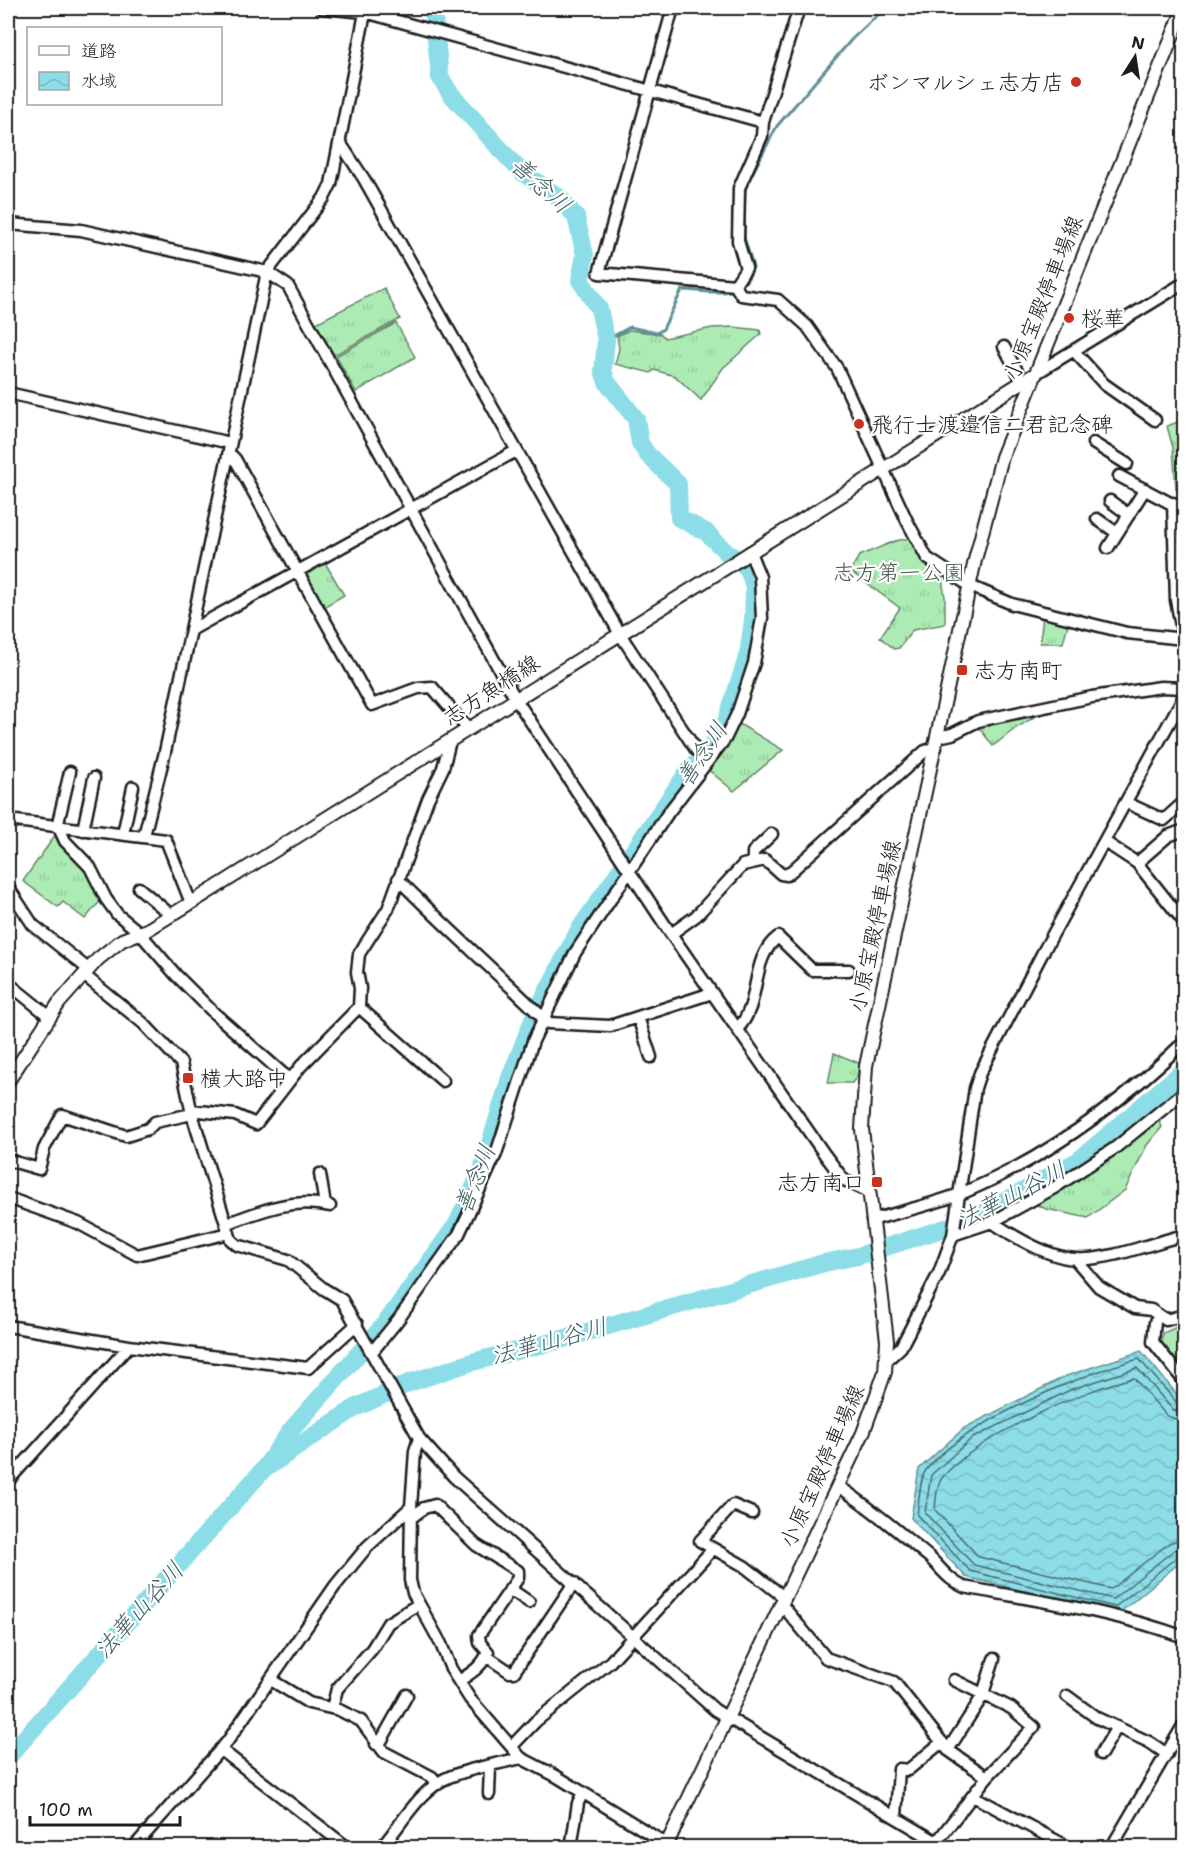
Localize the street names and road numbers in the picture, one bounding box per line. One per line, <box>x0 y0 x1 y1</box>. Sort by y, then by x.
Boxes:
street label: 小原宝殿停車場線 <box>997 211 1089 385</box>
street label: 志方魚橋線 <box>437 648 545 732</box>
street label: 小原宝殿停車場線 <box>843 837 907 1015</box>
street label: 小原宝殿停車場線 <box>773 1380 871 1552</box>

